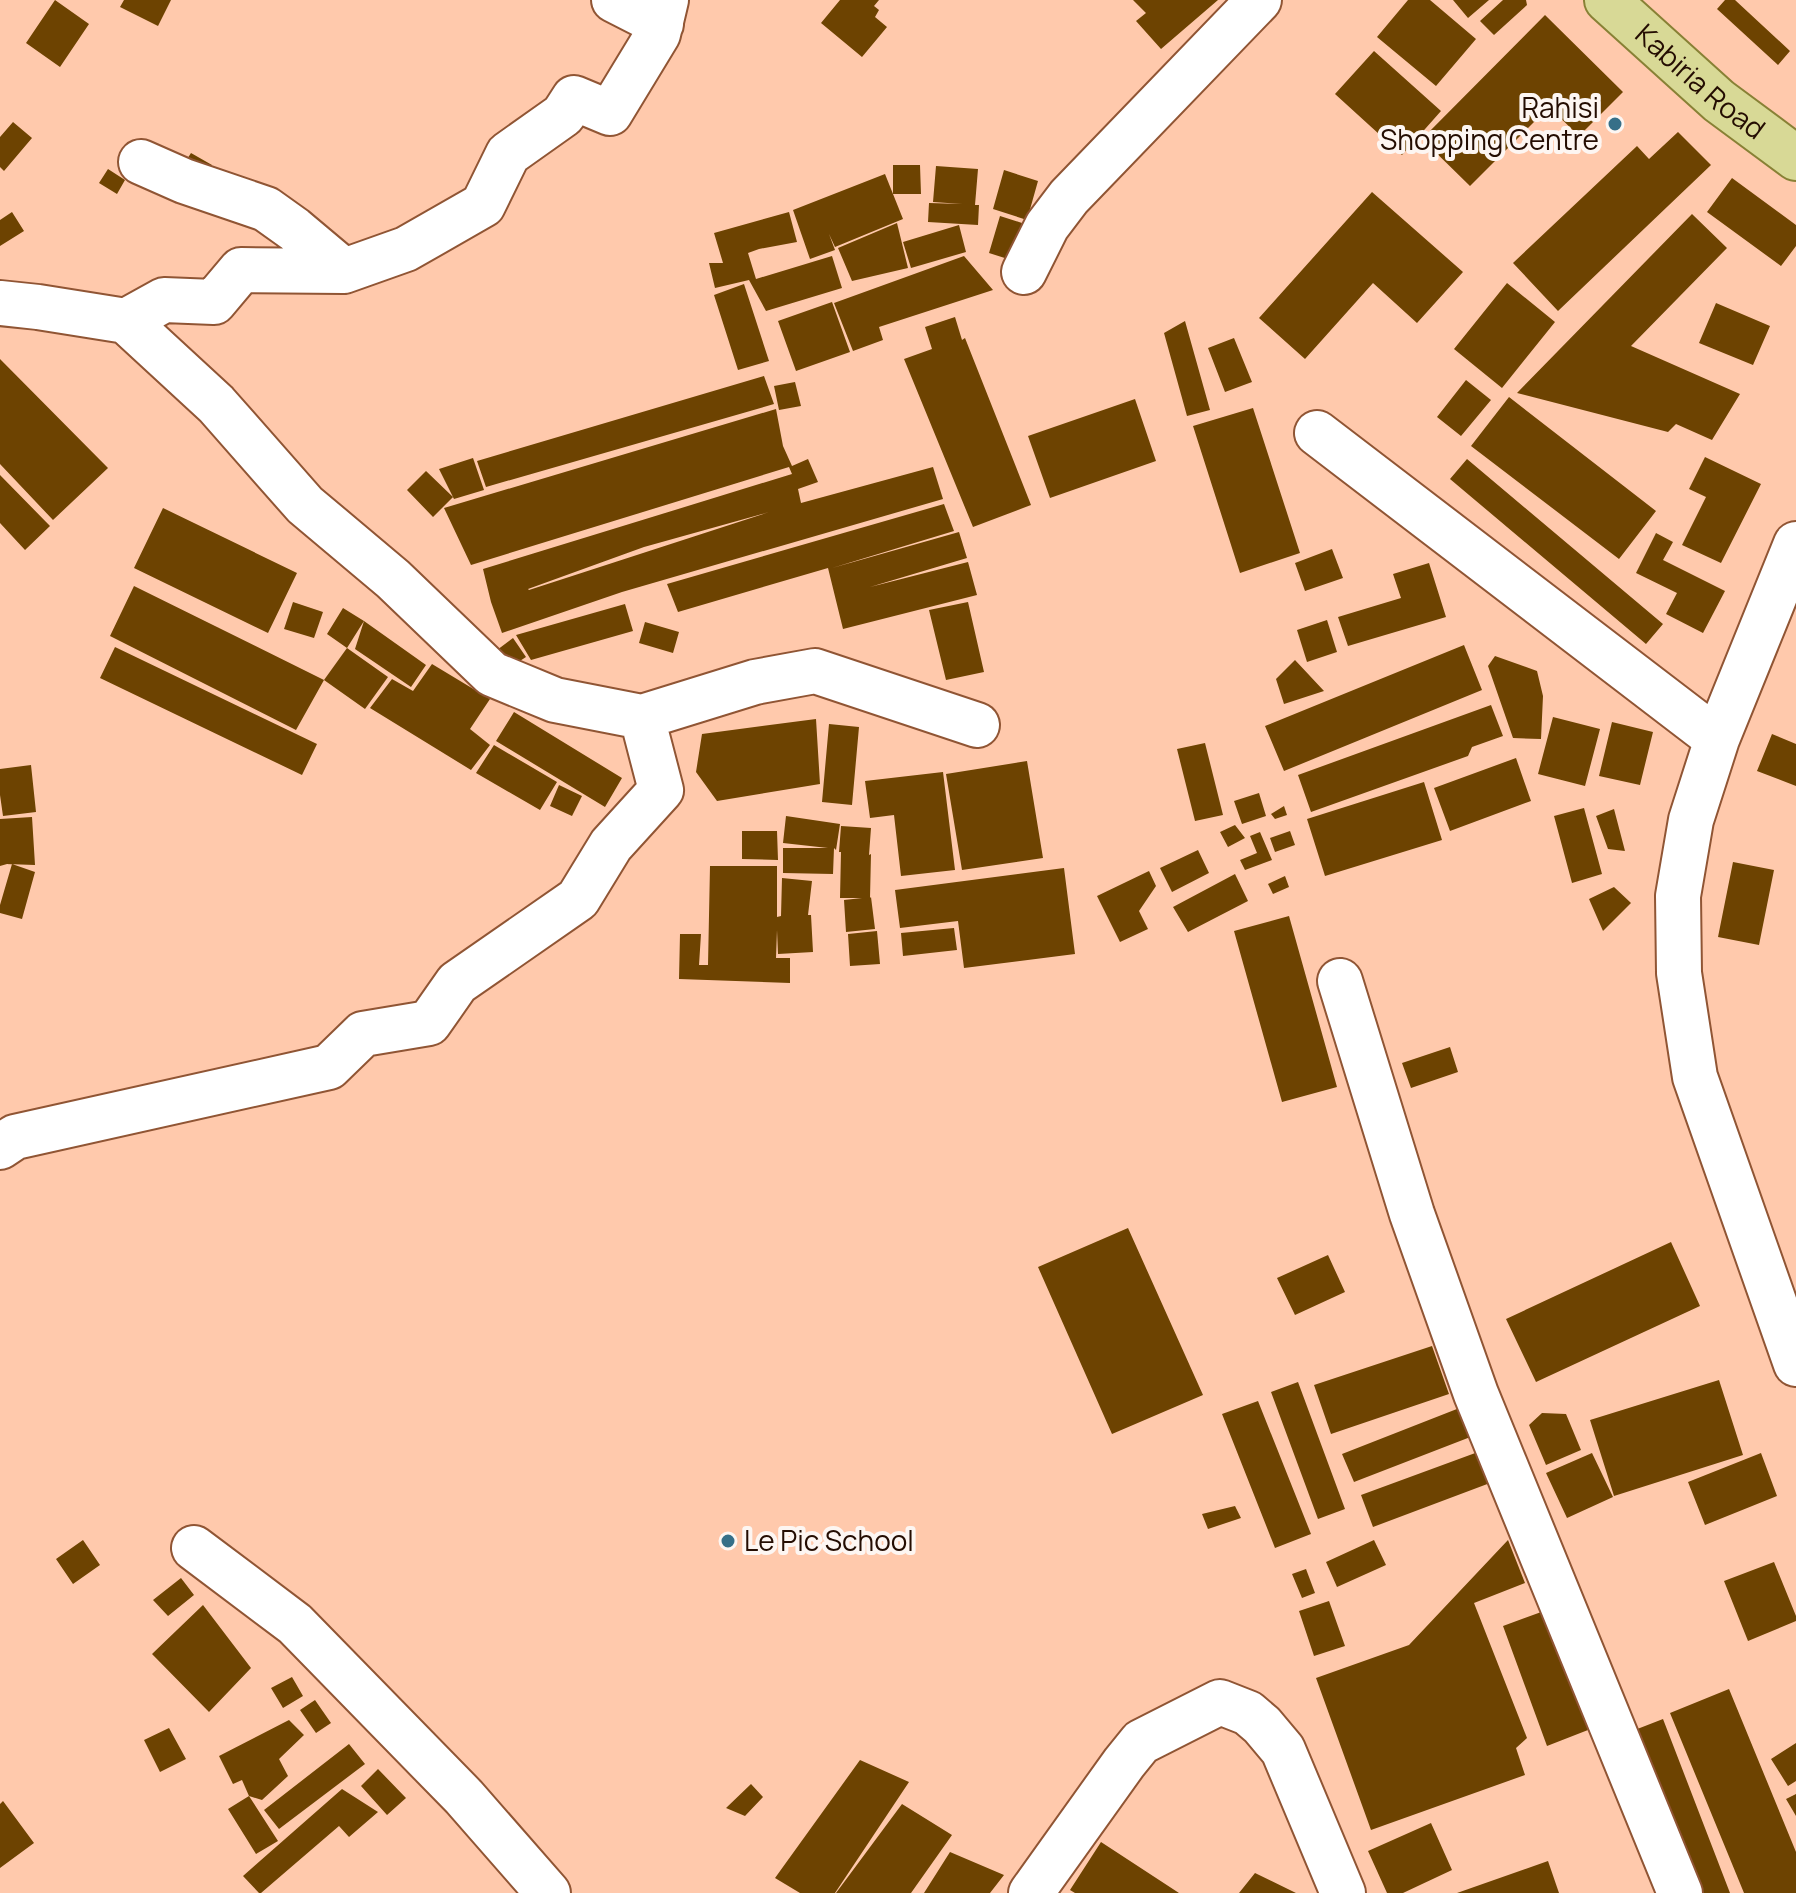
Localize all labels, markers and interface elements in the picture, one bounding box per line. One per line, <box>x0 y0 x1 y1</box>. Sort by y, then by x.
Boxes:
street label: Kabiria Road <box>1628 15 1773 147</box>
place label: Rahisi Shopping Centre <box>1380 88 1599 158</box>
marker: Rahisi Shopping Centre <box>1606 115 1624 133</box>
place label: Le Pic School <box>744 1521 914 1559</box>
marker: Le Pic School <box>719 1532 737 1550</box>

